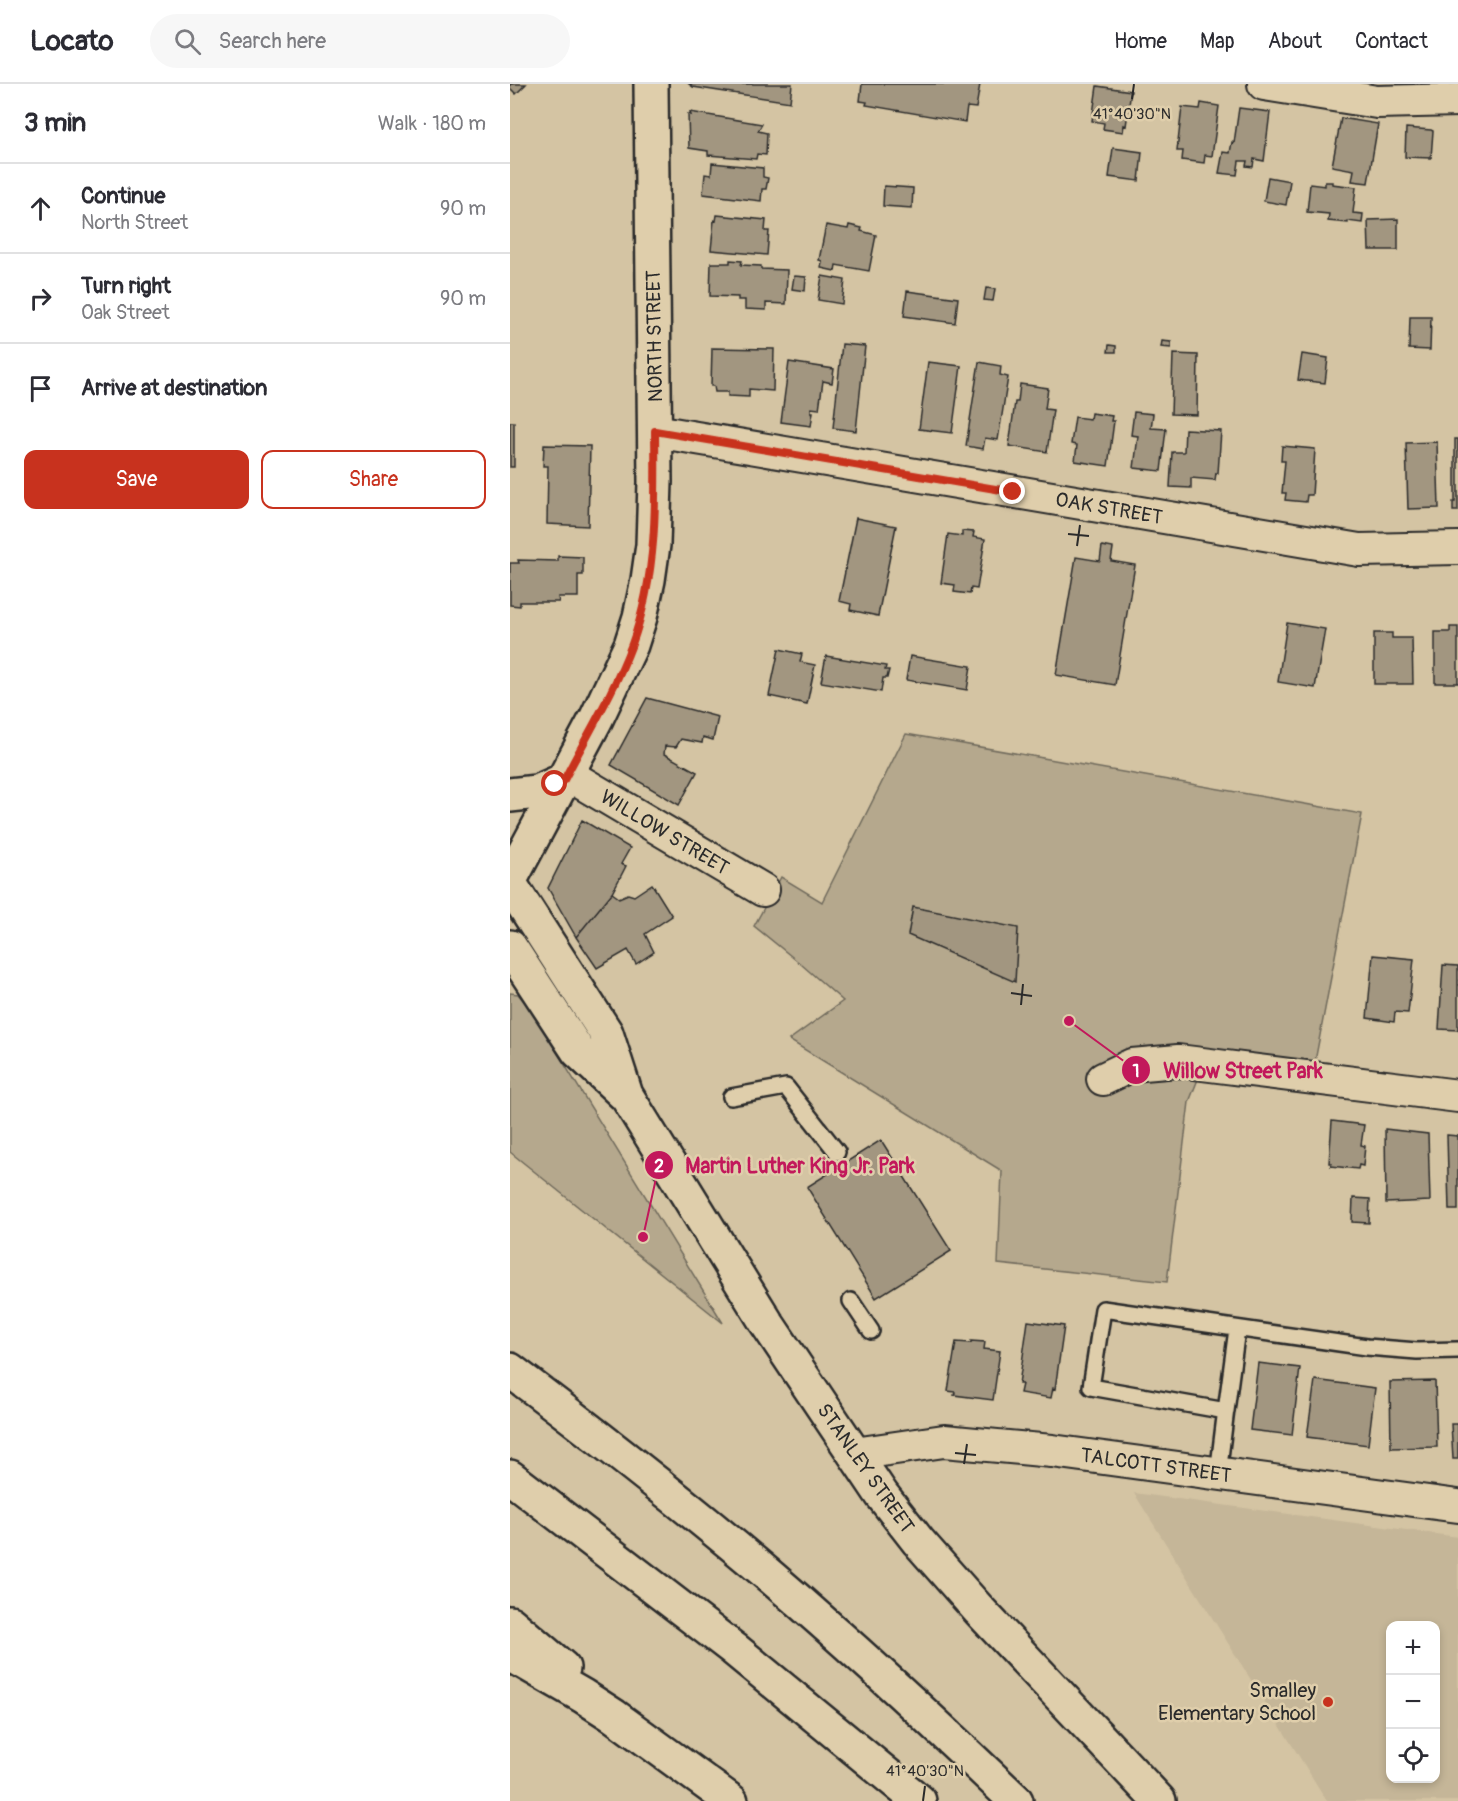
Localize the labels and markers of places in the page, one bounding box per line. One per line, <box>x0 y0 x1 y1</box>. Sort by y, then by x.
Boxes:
callout: Willow Street Park <box>1121 1051 1335 1090</box>
callout: Martin Luther King Jr. Park <box>644 1146 927 1185</box>
place label: Smalley Elementary School <box>1158 1678 1316 1726</box>
marker: Smalley Elementary School <box>1321 1695 1335 1709</box>

